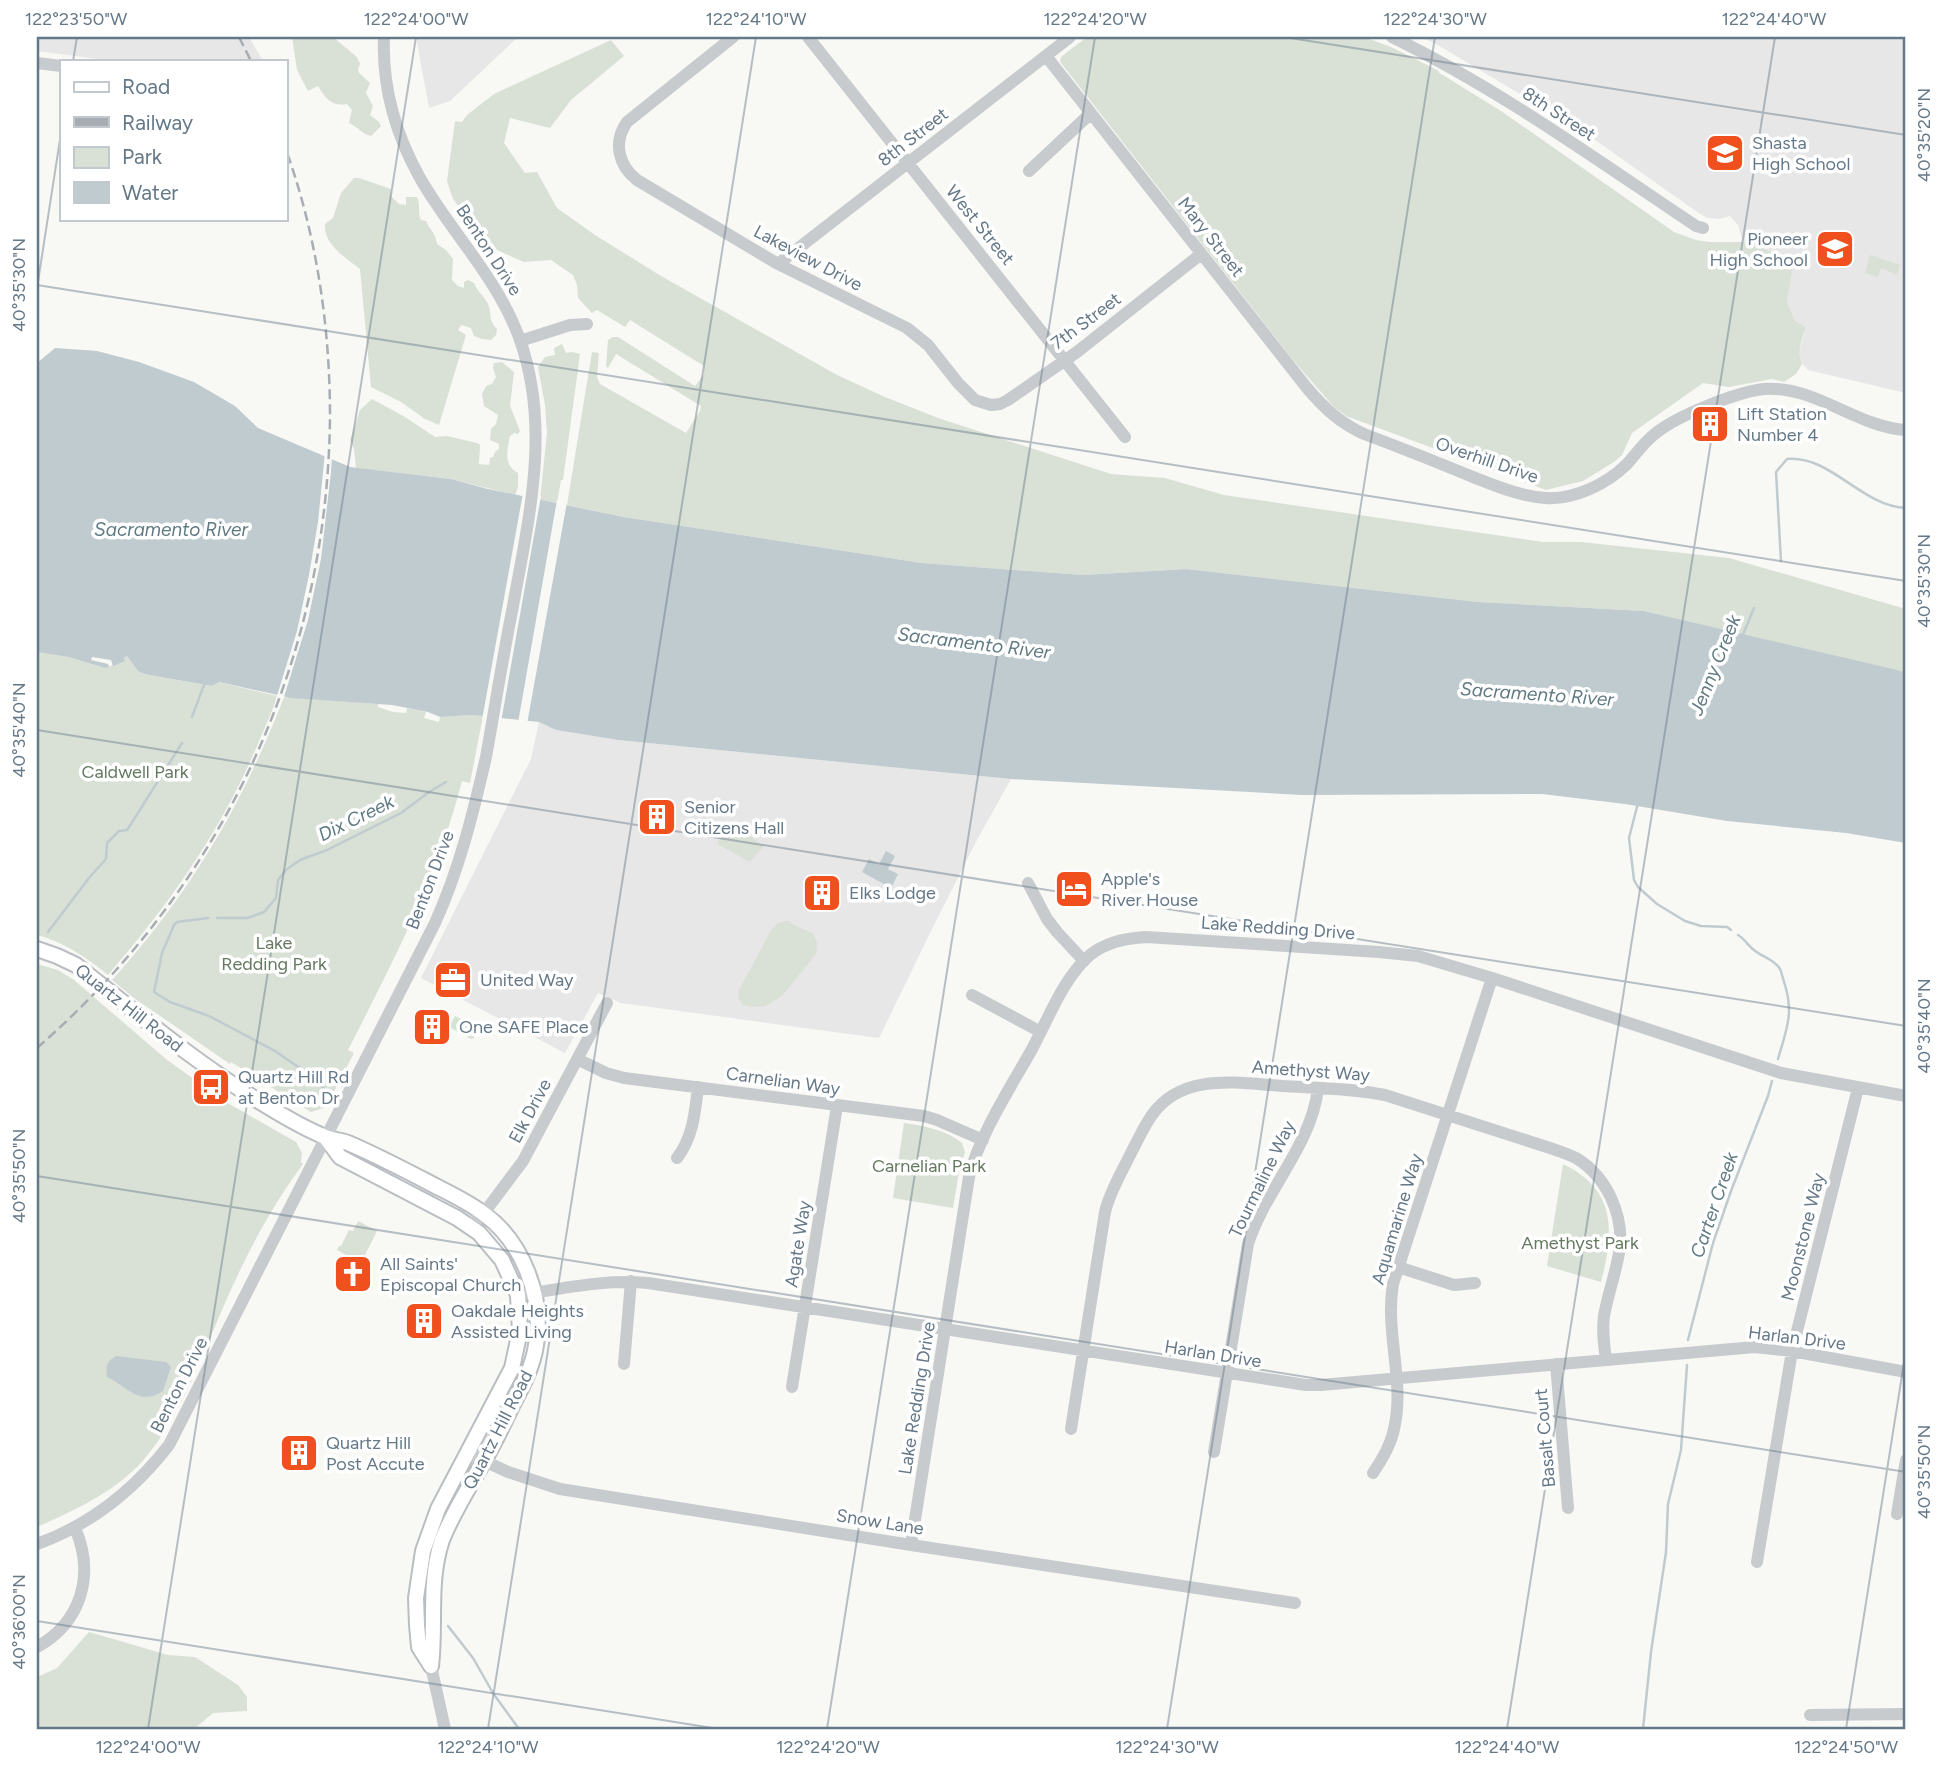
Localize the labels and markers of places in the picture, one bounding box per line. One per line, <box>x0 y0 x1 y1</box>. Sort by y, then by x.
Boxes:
school or university icon: Shasta High School <box>1704 132 1746 174</box>
place label: Shasta High School <box>1752 132 1850 175</box>
place label: Pioneer High School <box>1710 228 1808 271</box>
school or university icon: Pioneer High School <box>1814 228 1856 270</box>
building icon: Lift Station Number 4 <box>1689 403 1731 445</box>
place label: Lift Station Number 4 <box>1737 403 1827 446</box>
building icon: Senior Citizens Hall <box>636 796 678 838</box>
place label: Senior Citizens Hall <box>684 796 784 839</box>
hotel icon: Apple's River House <box>1053 868 1095 910</box>
place label: Apple's River House <box>1101 868 1198 911</box>
building icon: Elks Lodge <box>801 872 843 914</box>
place label: Elks Lodge <box>849 882 936 904</box>
office icon: United Way <box>432 959 474 1001</box>
place label: United Way <box>480 969 574 991</box>
building icon: One SAFE Place <box>411 1006 453 1048</box>
place label: One SAFE Place <box>459 1016 589 1038</box>
bus stop icon: Quartz Hill Rd at Benton Dr <box>190 1066 232 1108</box>
place label: Quartz Hill Rd at Benton Dr <box>238 1066 349 1109</box>
church icon: All Saints' Episcopal Church <box>332 1253 374 1295</box>
place label: All Saints' Episcopal Church <box>380 1253 521 1296</box>
building icon: Oakdale Heights Assisted Living <box>403 1300 445 1342</box>
place label: Oakdale Heights Assisted Living <box>451 1300 584 1343</box>
building icon: Quartz Hill Post Accute <box>278 1432 320 1474</box>
place label: Quartz Hill Post Accute <box>326 1432 425 1475</box>

